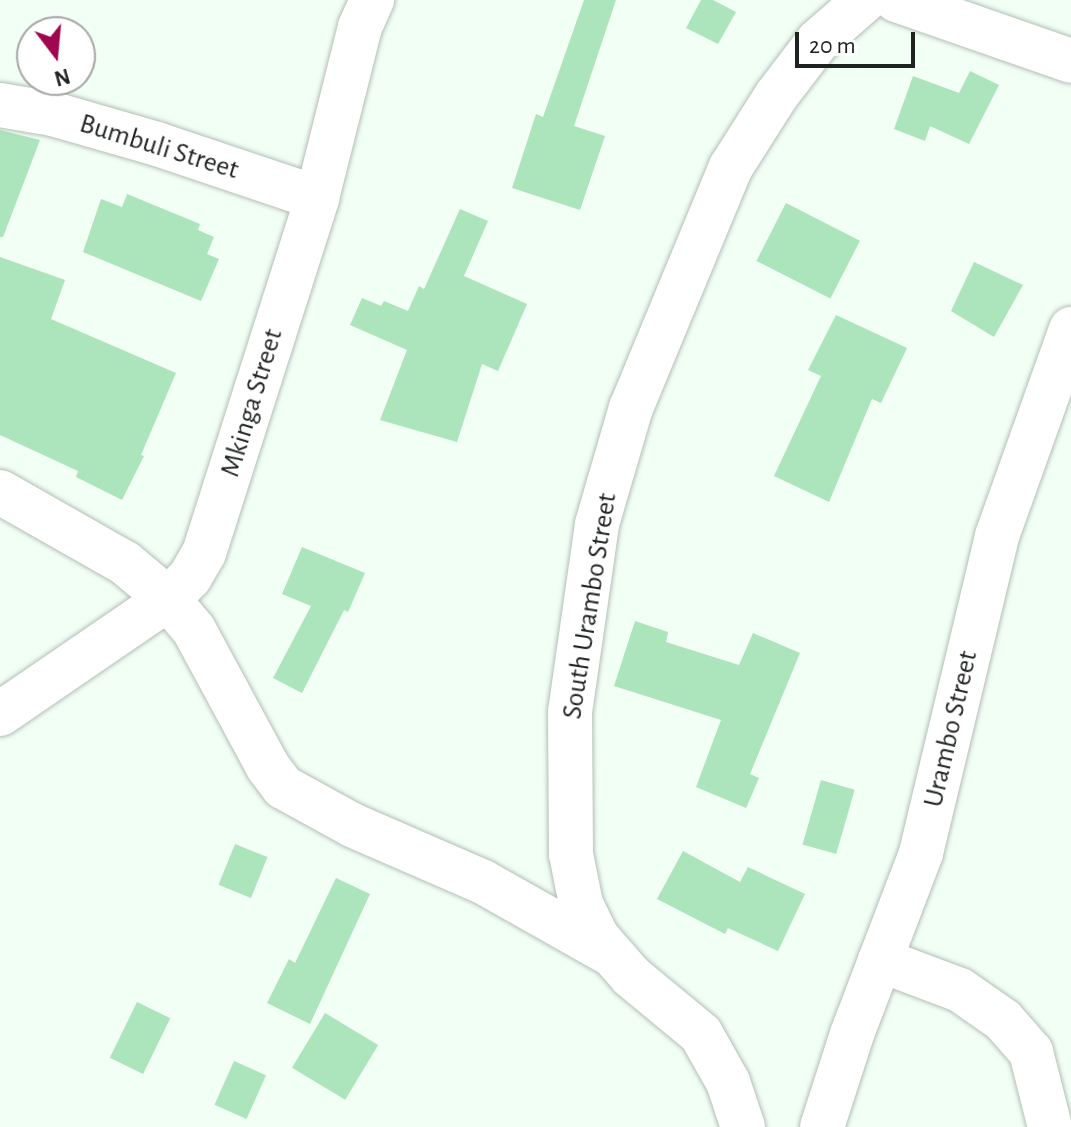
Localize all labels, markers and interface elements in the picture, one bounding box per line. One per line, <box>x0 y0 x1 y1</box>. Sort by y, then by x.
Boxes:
north arrow <box>16 16 96 96</box>
scale bar <box>799 16 919 66</box>
text: 20 m <box>809 34 856 58</box>
text: N <box>52 64 72 90</box>
street label: Bumbuli Street <box>76 107 242 187</box>
street label: Mkinga Street <box>214 325 290 481</box>
street label: South Urambo Street <box>556 491 624 721</box>
street label: Urambo Street <box>917 648 985 810</box>

